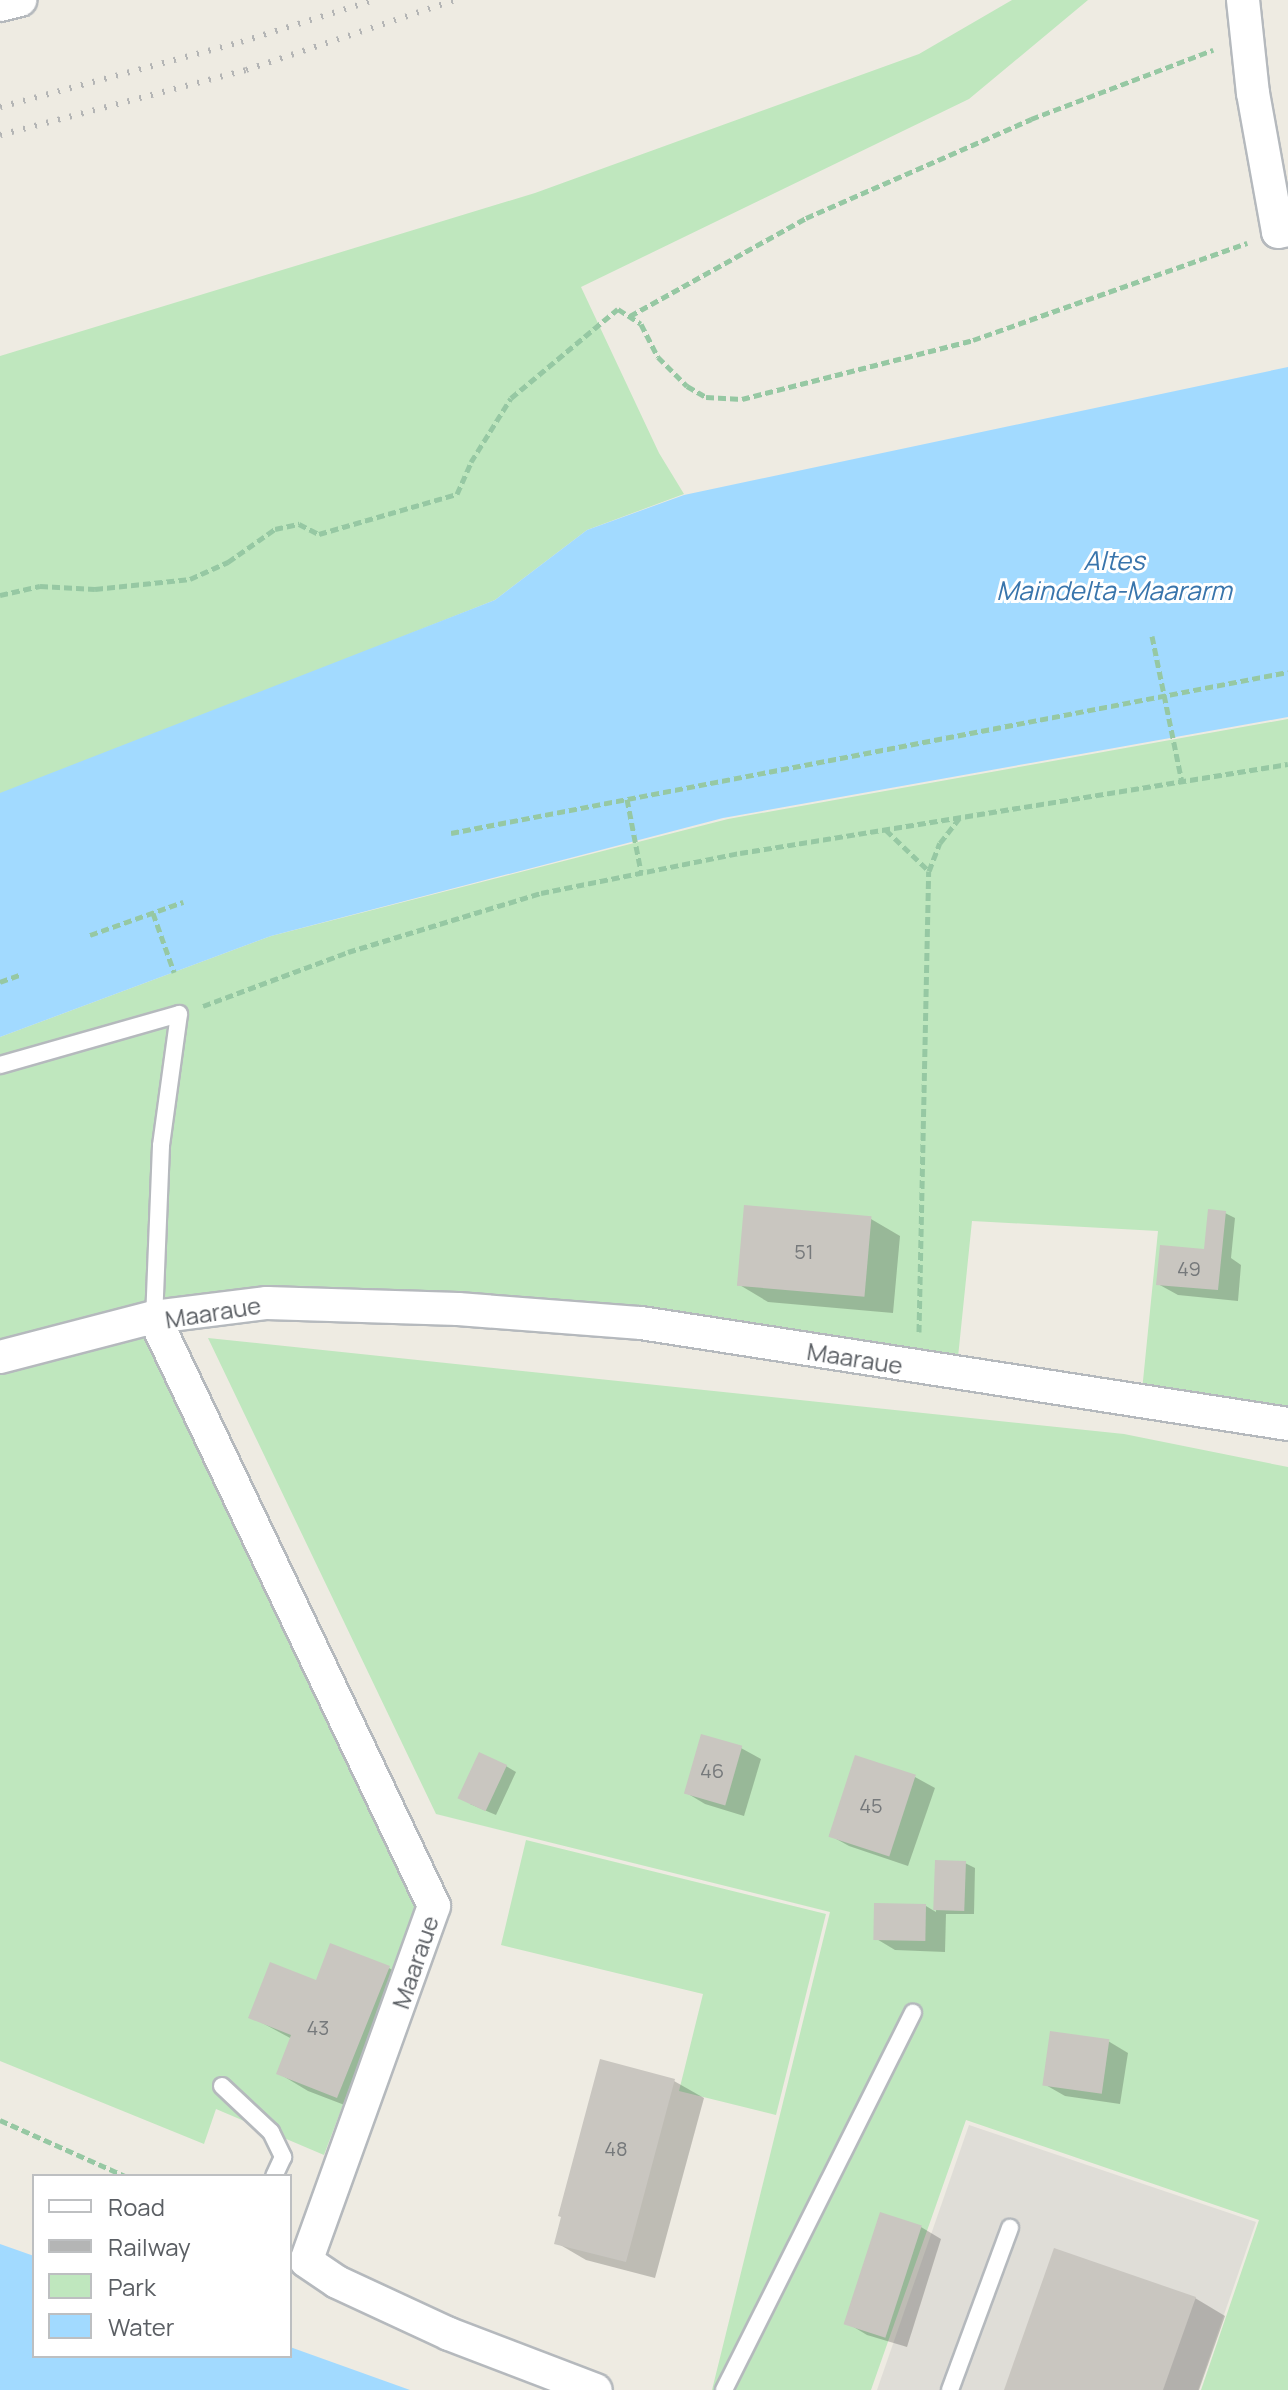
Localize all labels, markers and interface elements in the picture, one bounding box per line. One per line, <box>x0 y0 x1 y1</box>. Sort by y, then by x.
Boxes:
water label: Altes Maindelta-Maararm <box>996 545 1232 606</box>
house number: 51 <box>794 1239 814 1263</box>
house number: 49 <box>1177 1256 1201 1280</box>
street label: Maaraue <box>163 1290 263 1334</box>
street label: Maaraue <box>805 1336 905 1380</box>
house number: 46 <box>700 1758 724 1782</box>
house number: 45 <box>859 1793 883 1817</box>
street label: Maaraue <box>386 1912 444 2012</box>
house number: 43 <box>307 2015 329 2039</box>
house number: 48 <box>604 2136 628 2160</box>
legend <box>32 2174 292 2358</box>
text: Road <box>108 2190 165 2223</box>
text: Railway <box>108 2230 191 2263</box>
text: Park <box>108 2270 156 2303</box>
text: Water <box>108 2310 175 2343</box>

